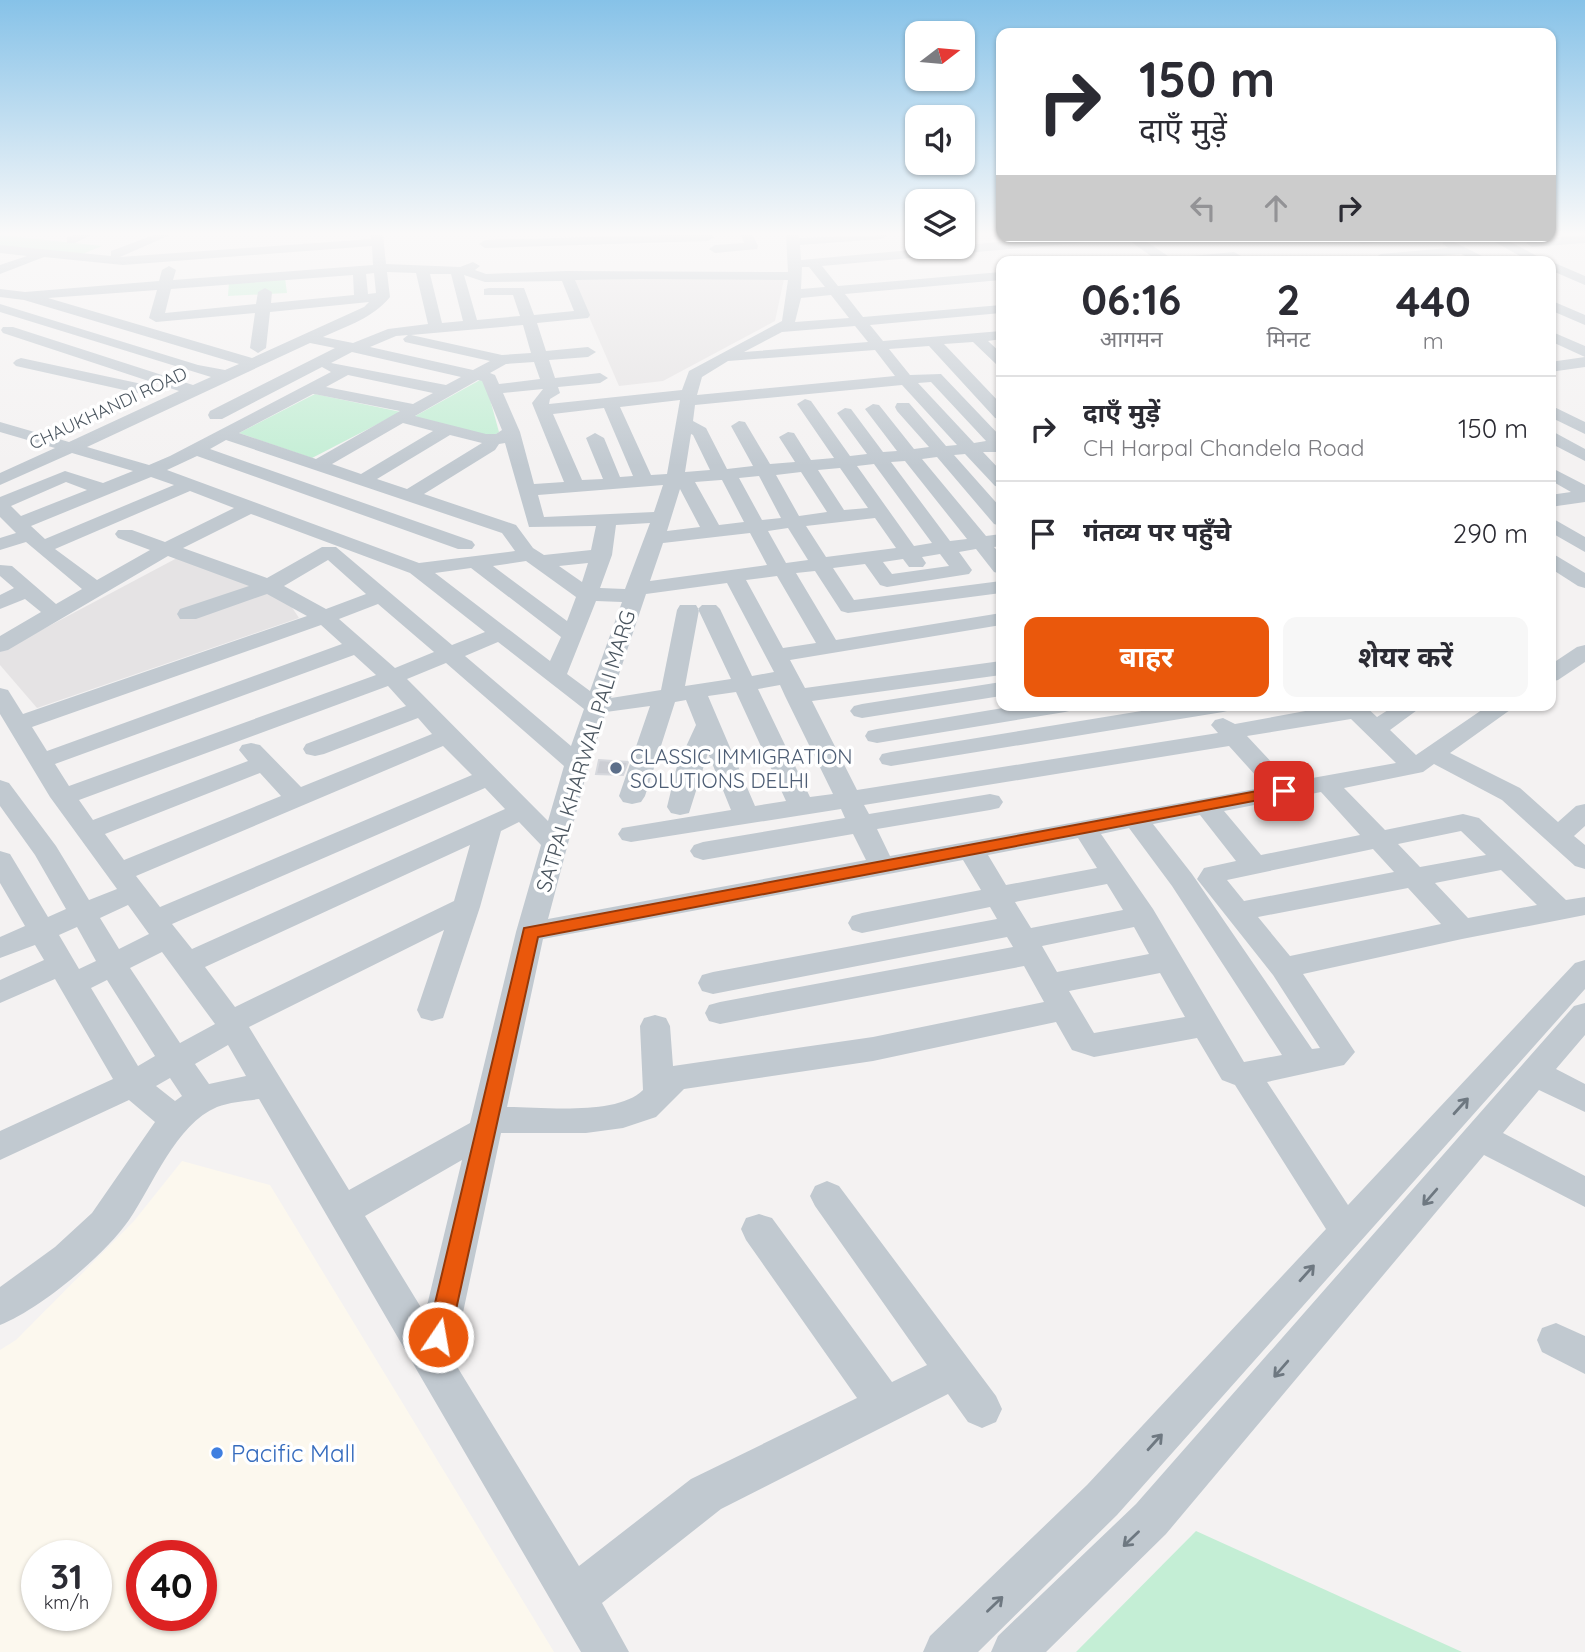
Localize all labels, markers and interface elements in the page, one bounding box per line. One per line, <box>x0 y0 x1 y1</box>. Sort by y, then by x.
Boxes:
north arrow <box>905 21 975 91</box>
map controls <box>905 21 975 259</box>
text: 150 m <box>1139 48 1275 109</box>
icon: right <box>1024 56 1115 147</box>
button: sound <box>905 105 975 175</box>
text: दाएँ मुड़ें <box>1139 109 1227 149</box>
button: layers <box>905 189 975 259</box>
icon: left <box>1184 189 1222 227</box>
icon: ahead <box>1257 189 1295 227</box>
icon: right <box>1330 189 1368 227</box>
text: 06:16 <box>1081 273 1181 326</box>
text: 2 <box>1276 273 1300 326</box>
text: 440 <box>1396 275 1471 328</box>
text: आगमन <box>1100 324 1163 353</box>
text: मिनट <box>1266 324 1310 353</box>
text: m <box>1423 326 1444 355</box>
street label: CHAUKHANDI ROAD <box>25 361 191 455</box>
text: दाएँ मुड़ें <box>1083 396 1160 429</box>
icon: right <box>1024 410 1062 448</box>
text: 150 m <box>1458 412 1528 445</box>
text: CH Harpal Chandela Road <box>1083 433 1364 462</box>
icon: arrive <box>1024 515 1062 553</box>
text: गंतव्य पर पहुँचे <box>1083 515 1231 548</box>
text: 290 m <box>1453 517 1528 550</box>
street label: SATPAL KHARWAL PALI MARG <box>530 607 640 895</box>
button: बाहर <box>1024 617 1269 697</box>
button: शेयर करें <box>1283 617 1528 697</box>
place label: CLASSIC IMMIGRATION SOLUTIONS DELHI <box>630 743 853 793</box>
marker: CLASSIC IMMIGRATION SOLUTIONS DELHI <box>608 760 624 776</box>
pin <box>1254 761 1314 821</box>
icon: arrive <box>1265 772 1303 810</box>
one-way arrow <box>1453 1097 1469 1115</box>
one-way arrow <box>1422 1187 1438 1205</box>
one-way arrow <box>1299 1265 1315 1283</box>
position arrow <box>401 1300 475 1374</box>
one-way arrow <box>1273 1360 1289 1378</box>
one-way arrow <box>1146 1434 1163 1451</box>
place label: Pacific Mall <box>231 1438 355 1468</box>
marker: Pacific Mall <box>209 1445 225 1461</box>
one-way arrow <box>1122 1531 1139 1548</box>
speed limit sign: 40 <box>126 1540 217 1631</box>
text: 31 <box>50 1554 83 1598</box>
text: km/h <box>44 1591 89 1614</box>
one-way arrow <box>987 1596 1004 1613</box>

